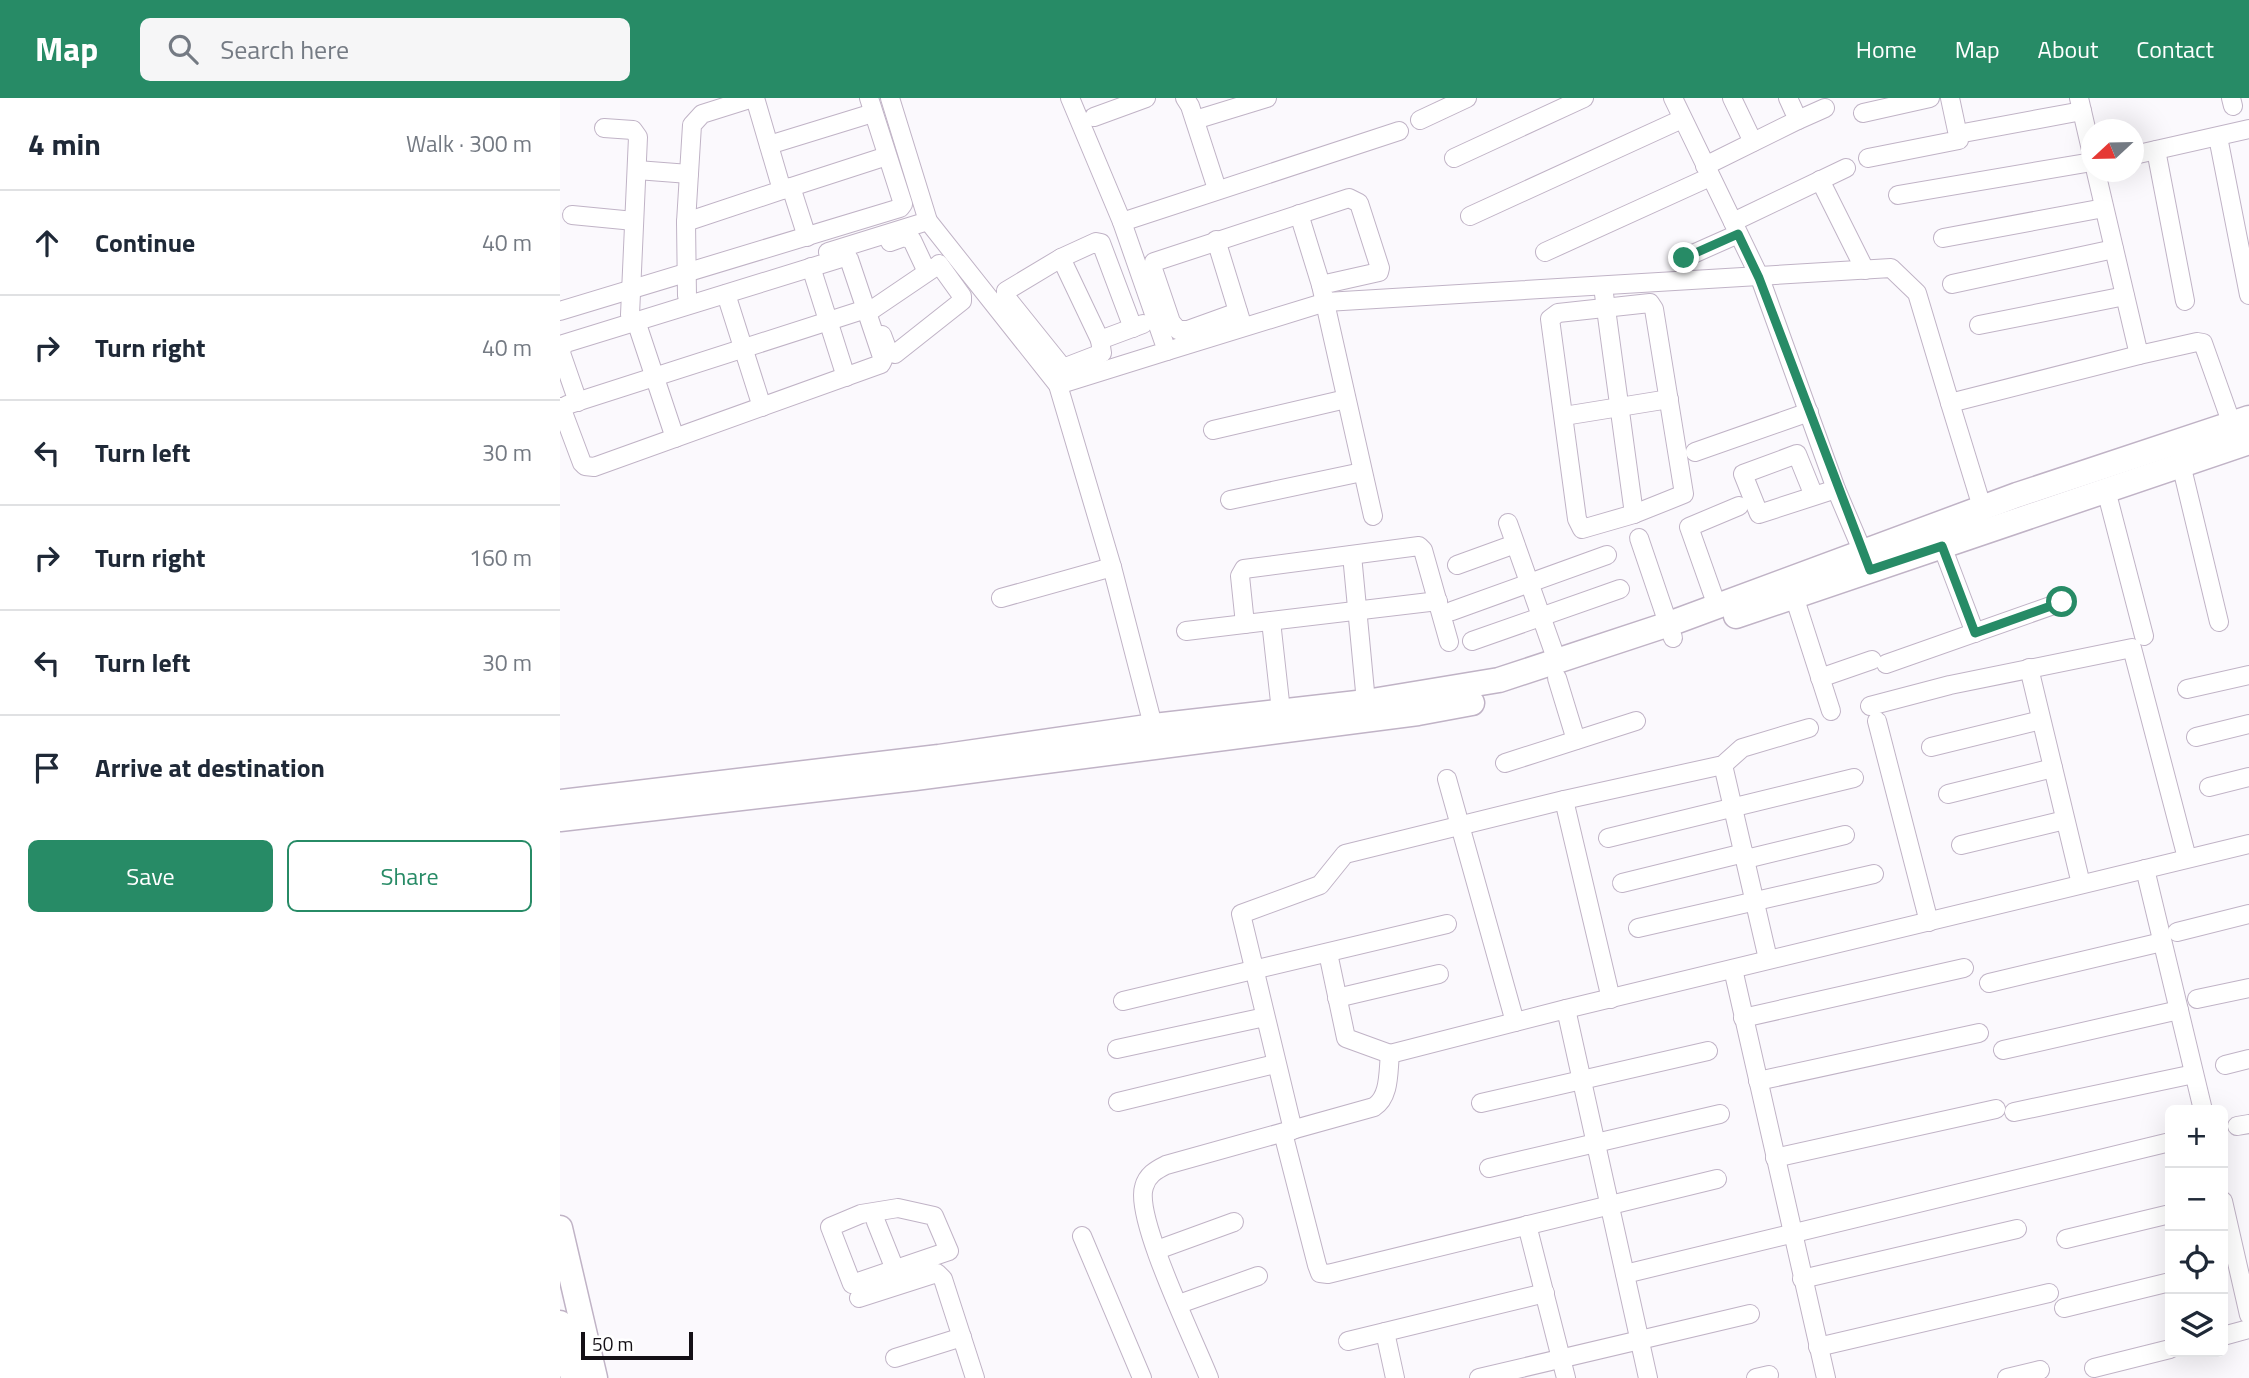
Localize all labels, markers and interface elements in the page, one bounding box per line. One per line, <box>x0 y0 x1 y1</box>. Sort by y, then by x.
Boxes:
search box <box>140 18 630 81</box>
text: Map <box>35 24 98 74</box>
icon: search <box>164 30 202 68</box>
text: Search here <box>220 30 349 69</box>
text: Home <box>1856 31 1917 67</box>
text: Map <box>1955 31 2000 67</box>
text: About <box>2038 31 2098 67</box>
text: Contact <box>2136 31 2214 67</box>
north arrow <box>2081 119 2144 182</box>
text: 4 min <box>28 121 101 167</box>
text: Walk · 300 m <box>406 126 532 161</box>
text: Continue <box>95 223 195 262</box>
icon: ahead <box>28 224 66 262</box>
text: 40 m <box>482 225 532 260</box>
route end <box>1668 242 1699 273</box>
text: Turn right <box>95 328 206 367</box>
icon: right <box>28 329 66 367</box>
text: 40 m <box>482 330 532 365</box>
text: Turn left <box>95 433 190 472</box>
icon: left <box>28 434 66 472</box>
text: 30 m <box>482 435 532 470</box>
text: Turn right <box>95 538 206 577</box>
icon: right <box>28 539 66 577</box>
text: 160 m <box>469 540 532 575</box>
route start <box>2046 586 2077 617</box>
text: Turn left <box>95 643 190 682</box>
icon: left <box>28 644 66 682</box>
text: 30 m <box>482 645 532 680</box>
text: Arrive at destination <box>95 748 325 787</box>
icon: arrive <box>28 749 66 787</box>
button: Save <box>28 840 273 912</box>
button: Share <box>287 840 532 912</box>
map controls <box>2165 1105 2228 1357</box>
button: + <box>2165 1105 2228 1168</box>
button: − <box>2165 1168 2228 1231</box>
button: locate <box>2165 1231 2228 1294</box>
button: layers <box>2165 1294 2228 1357</box>
scale bar <box>581 1329 693 1361</box>
text: 50 m <box>592 1329 633 1358</box>

